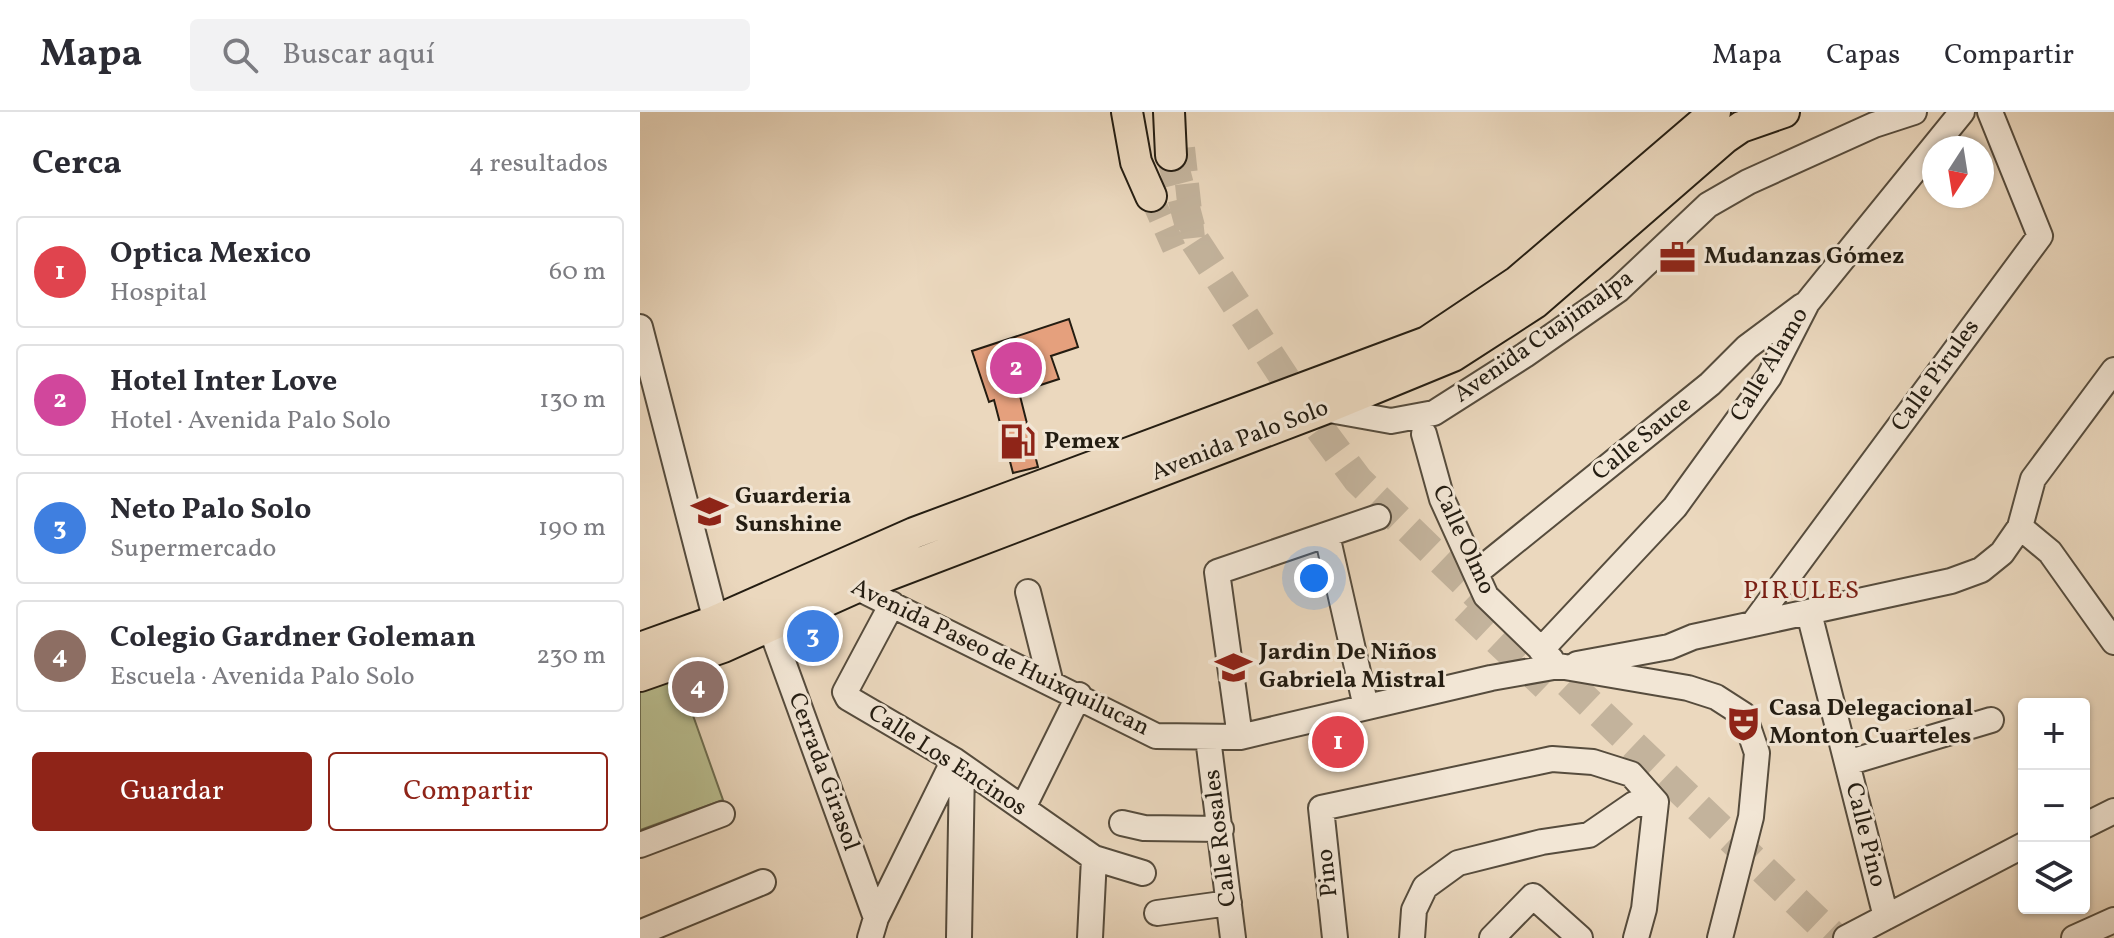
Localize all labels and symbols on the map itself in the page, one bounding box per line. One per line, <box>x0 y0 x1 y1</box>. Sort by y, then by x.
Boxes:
north arrow <box>1922 136 1994 208</box>
office icon: Mudanzas Gómez <box>1659 238 1697 276</box>
place label: Mudanzas Gómez <box>1704 240 1904 274</box>
street label: Avenida Cuajimalpa <box>1447 262 1641 412</box>
street label: Calle Alamo <box>1722 301 1818 429</box>
street label: Calle Pirules <box>1884 313 1988 439</box>
pin: 2 <box>990 338 1042 398</box>
street label: Calle Sauce <box>1585 388 1699 490</box>
street label: Avenida Palo Solo <box>1146 392 1334 490</box>
fuel station icon: Pemex <box>999 423 1037 461</box>
place label: Pemex <box>1044 425 1120 459</box>
place label: Guarderia Sunshine <box>735 480 851 542</box>
street label: Calle Olmo <box>1423 480 1503 600</box>
school or university icon: Guarderia Sunshine <box>690 492 728 530</box>
your location <box>1294 558 1334 598</box>
street label: Avenida Paseo de Huixquilucan <box>845 571 1155 745</box>
district label: PIRULES <box>1743 573 1861 609</box>
pin: 3 <box>787 606 839 666</box>
place label: Jardin De Niños Gabriela Mistral <box>1258 636 1446 698</box>
school or university icon: Jardin De Niños Gabriela Mistral <box>1214 648 1252 686</box>
pin: 4 <box>672 657 724 717</box>
street label: Cerrada Girasol <box>779 688 867 856</box>
place label: Casa Delegacional Monton Cuarteles <box>1769 692 1973 754</box>
street label: Calle Los Encinos <box>861 697 1033 825</box>
theatre icon: Casa Delegacional Monton Cuarteles <box>1724 704 1762 742</box>
pin: 1 <box>1312 712 1364 772</box>
street label: Calle Rosales <box>1196 767 1246 909</box>
street label: Calle Pino <box>1836 779 1894 891</box>
street label: Pino <box>1309 847 1347 899</box>

